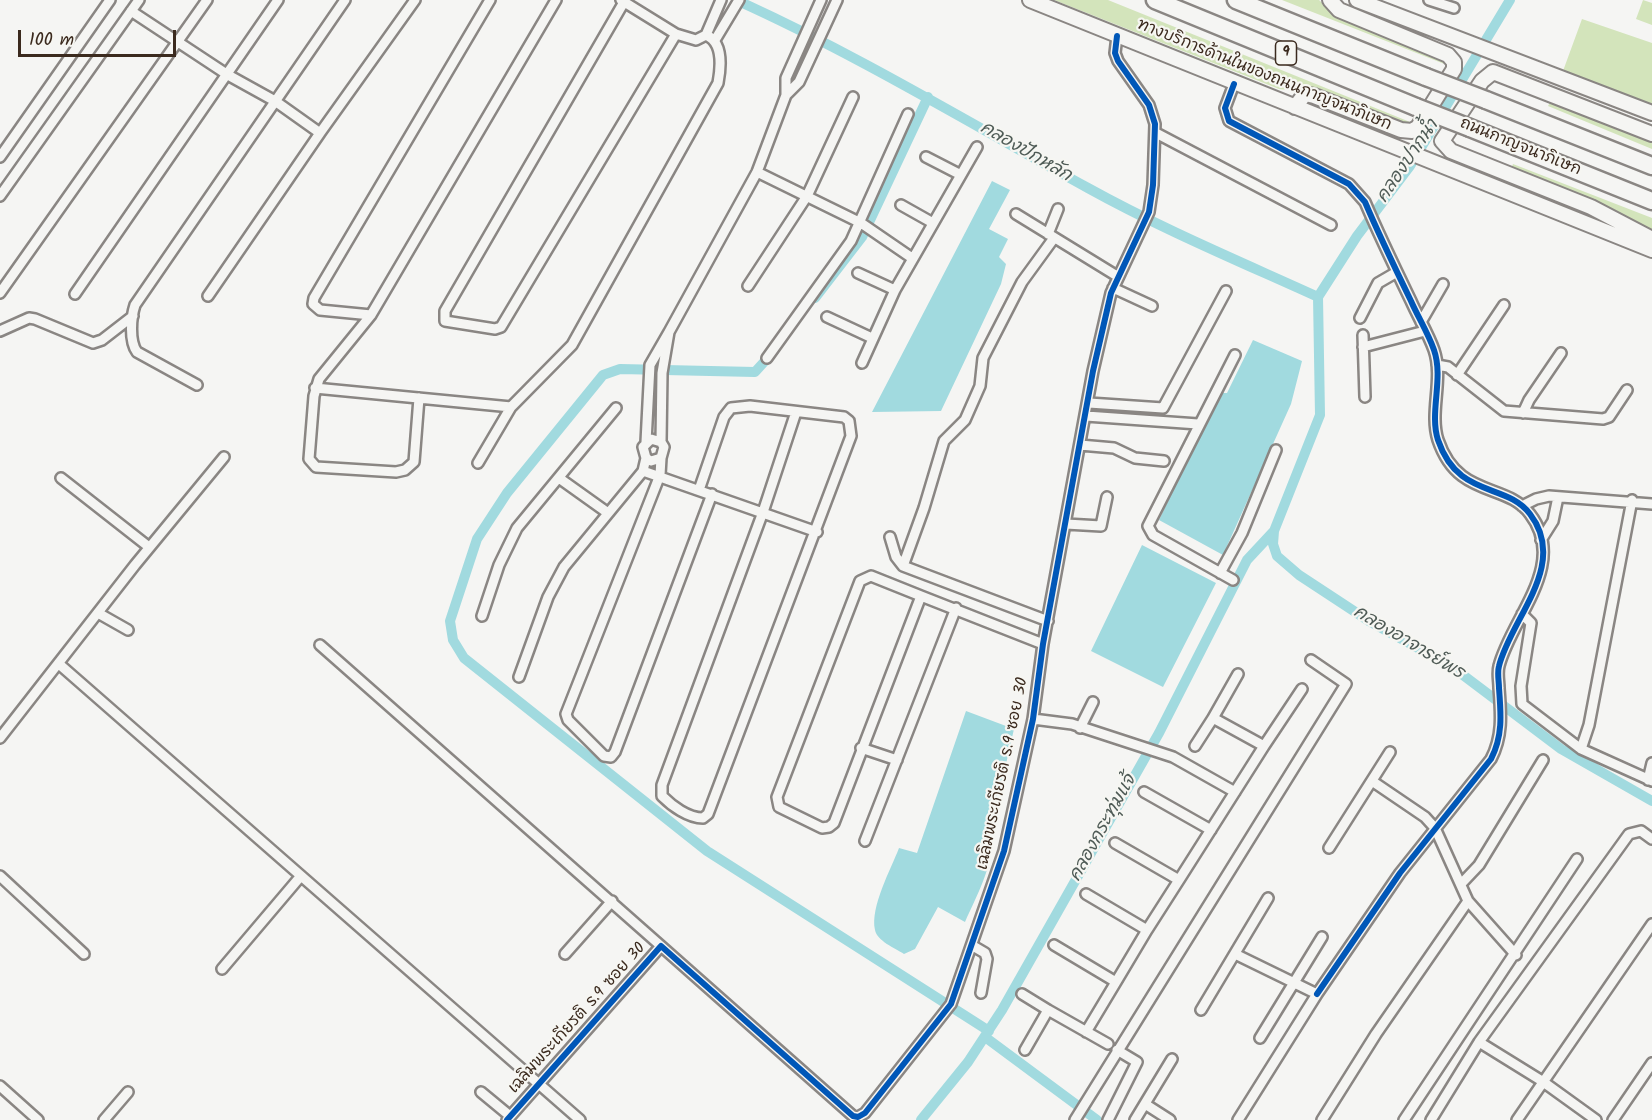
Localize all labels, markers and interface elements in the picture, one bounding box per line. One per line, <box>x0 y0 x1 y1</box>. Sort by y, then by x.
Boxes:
street label: ทางบริการด้านในของถนนกาญจนาภิเษก <box>1134 16 1394 136</box>
scale bar <box>21 18 178 56</box>
text: 100 m <box>29 26 74 55</box>
road number: 9 <box>1276 41 1296 65</box>
street label: ถนนกาญจนาภิเษก <box>1457 115 1583 181</box>
water label: คลองปากน้ำ <box>1373 116 1445 208</box>
water label: คลองปักหลัก <box>976 118 1074 188</box>
water label: คลองอาจารย์พร <box>1349 603 1467 685</box>
street label: เฉลิมพระเกียรติ ร.9 ซอย 30 <box>974 676 1034 872</box>
water label: คลองกระทุ่มแจ้ <box>1066 772 1142 886</box>
street label: เฉลิมพระเกียรติ ร.9 ซอย 30 <box>505 940 651 1098</box>

